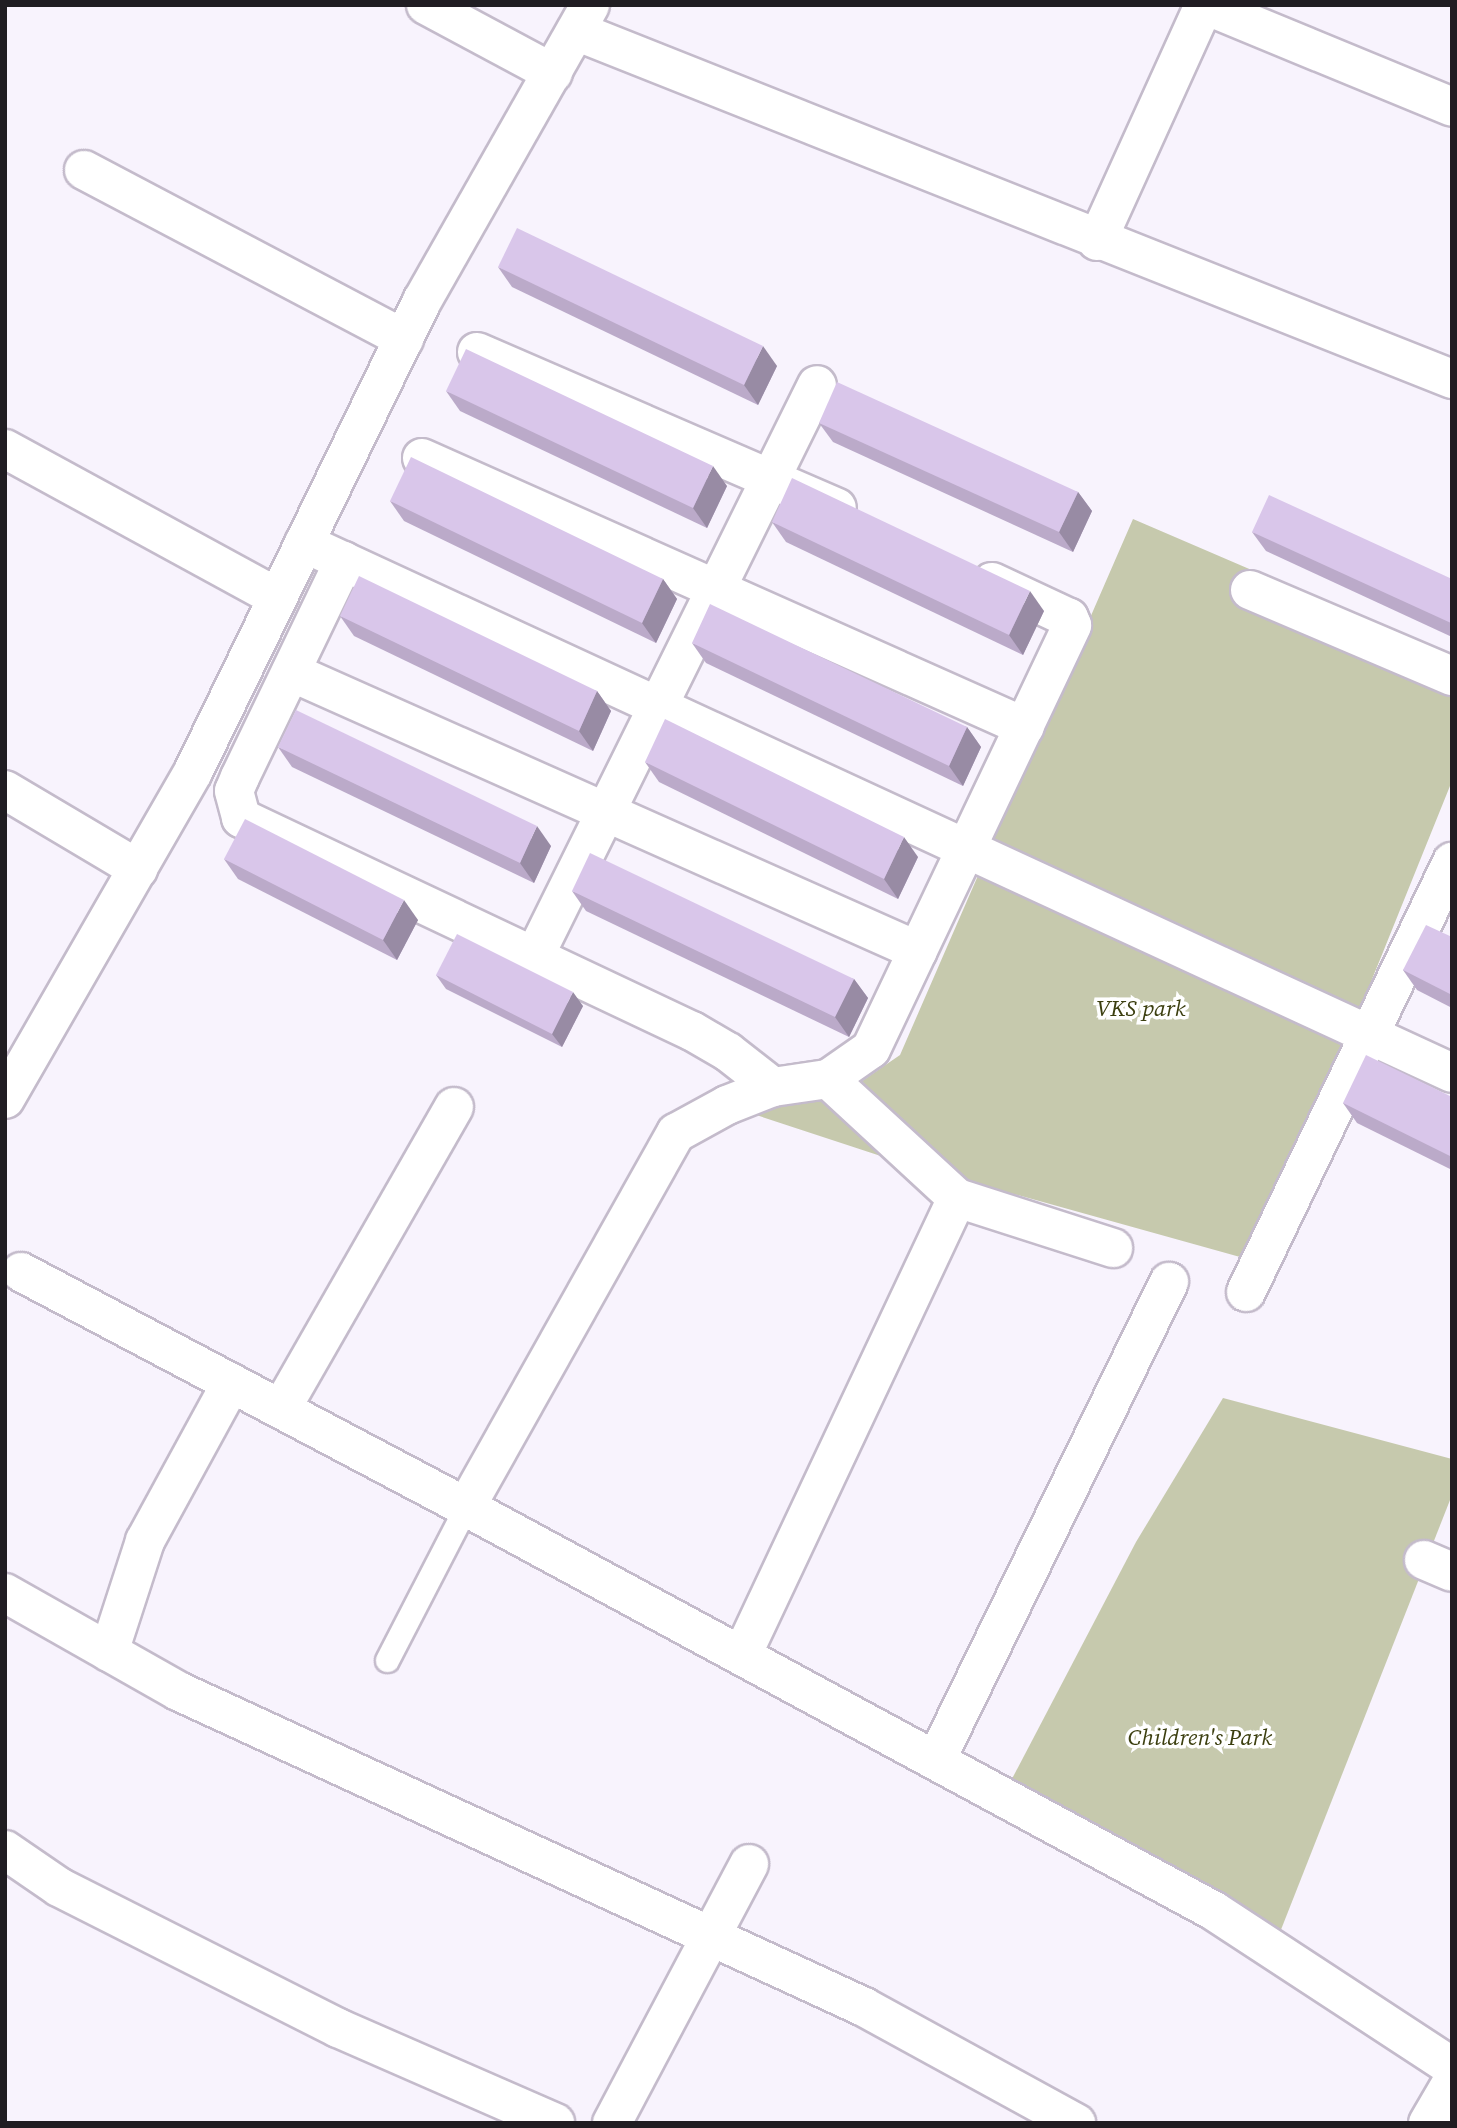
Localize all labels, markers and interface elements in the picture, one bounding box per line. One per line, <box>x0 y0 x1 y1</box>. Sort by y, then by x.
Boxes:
park label: VKS park <box>1096 994 1186 1022</box>
park label: Children's Park <box>1128 1723 1272 1751</box>

